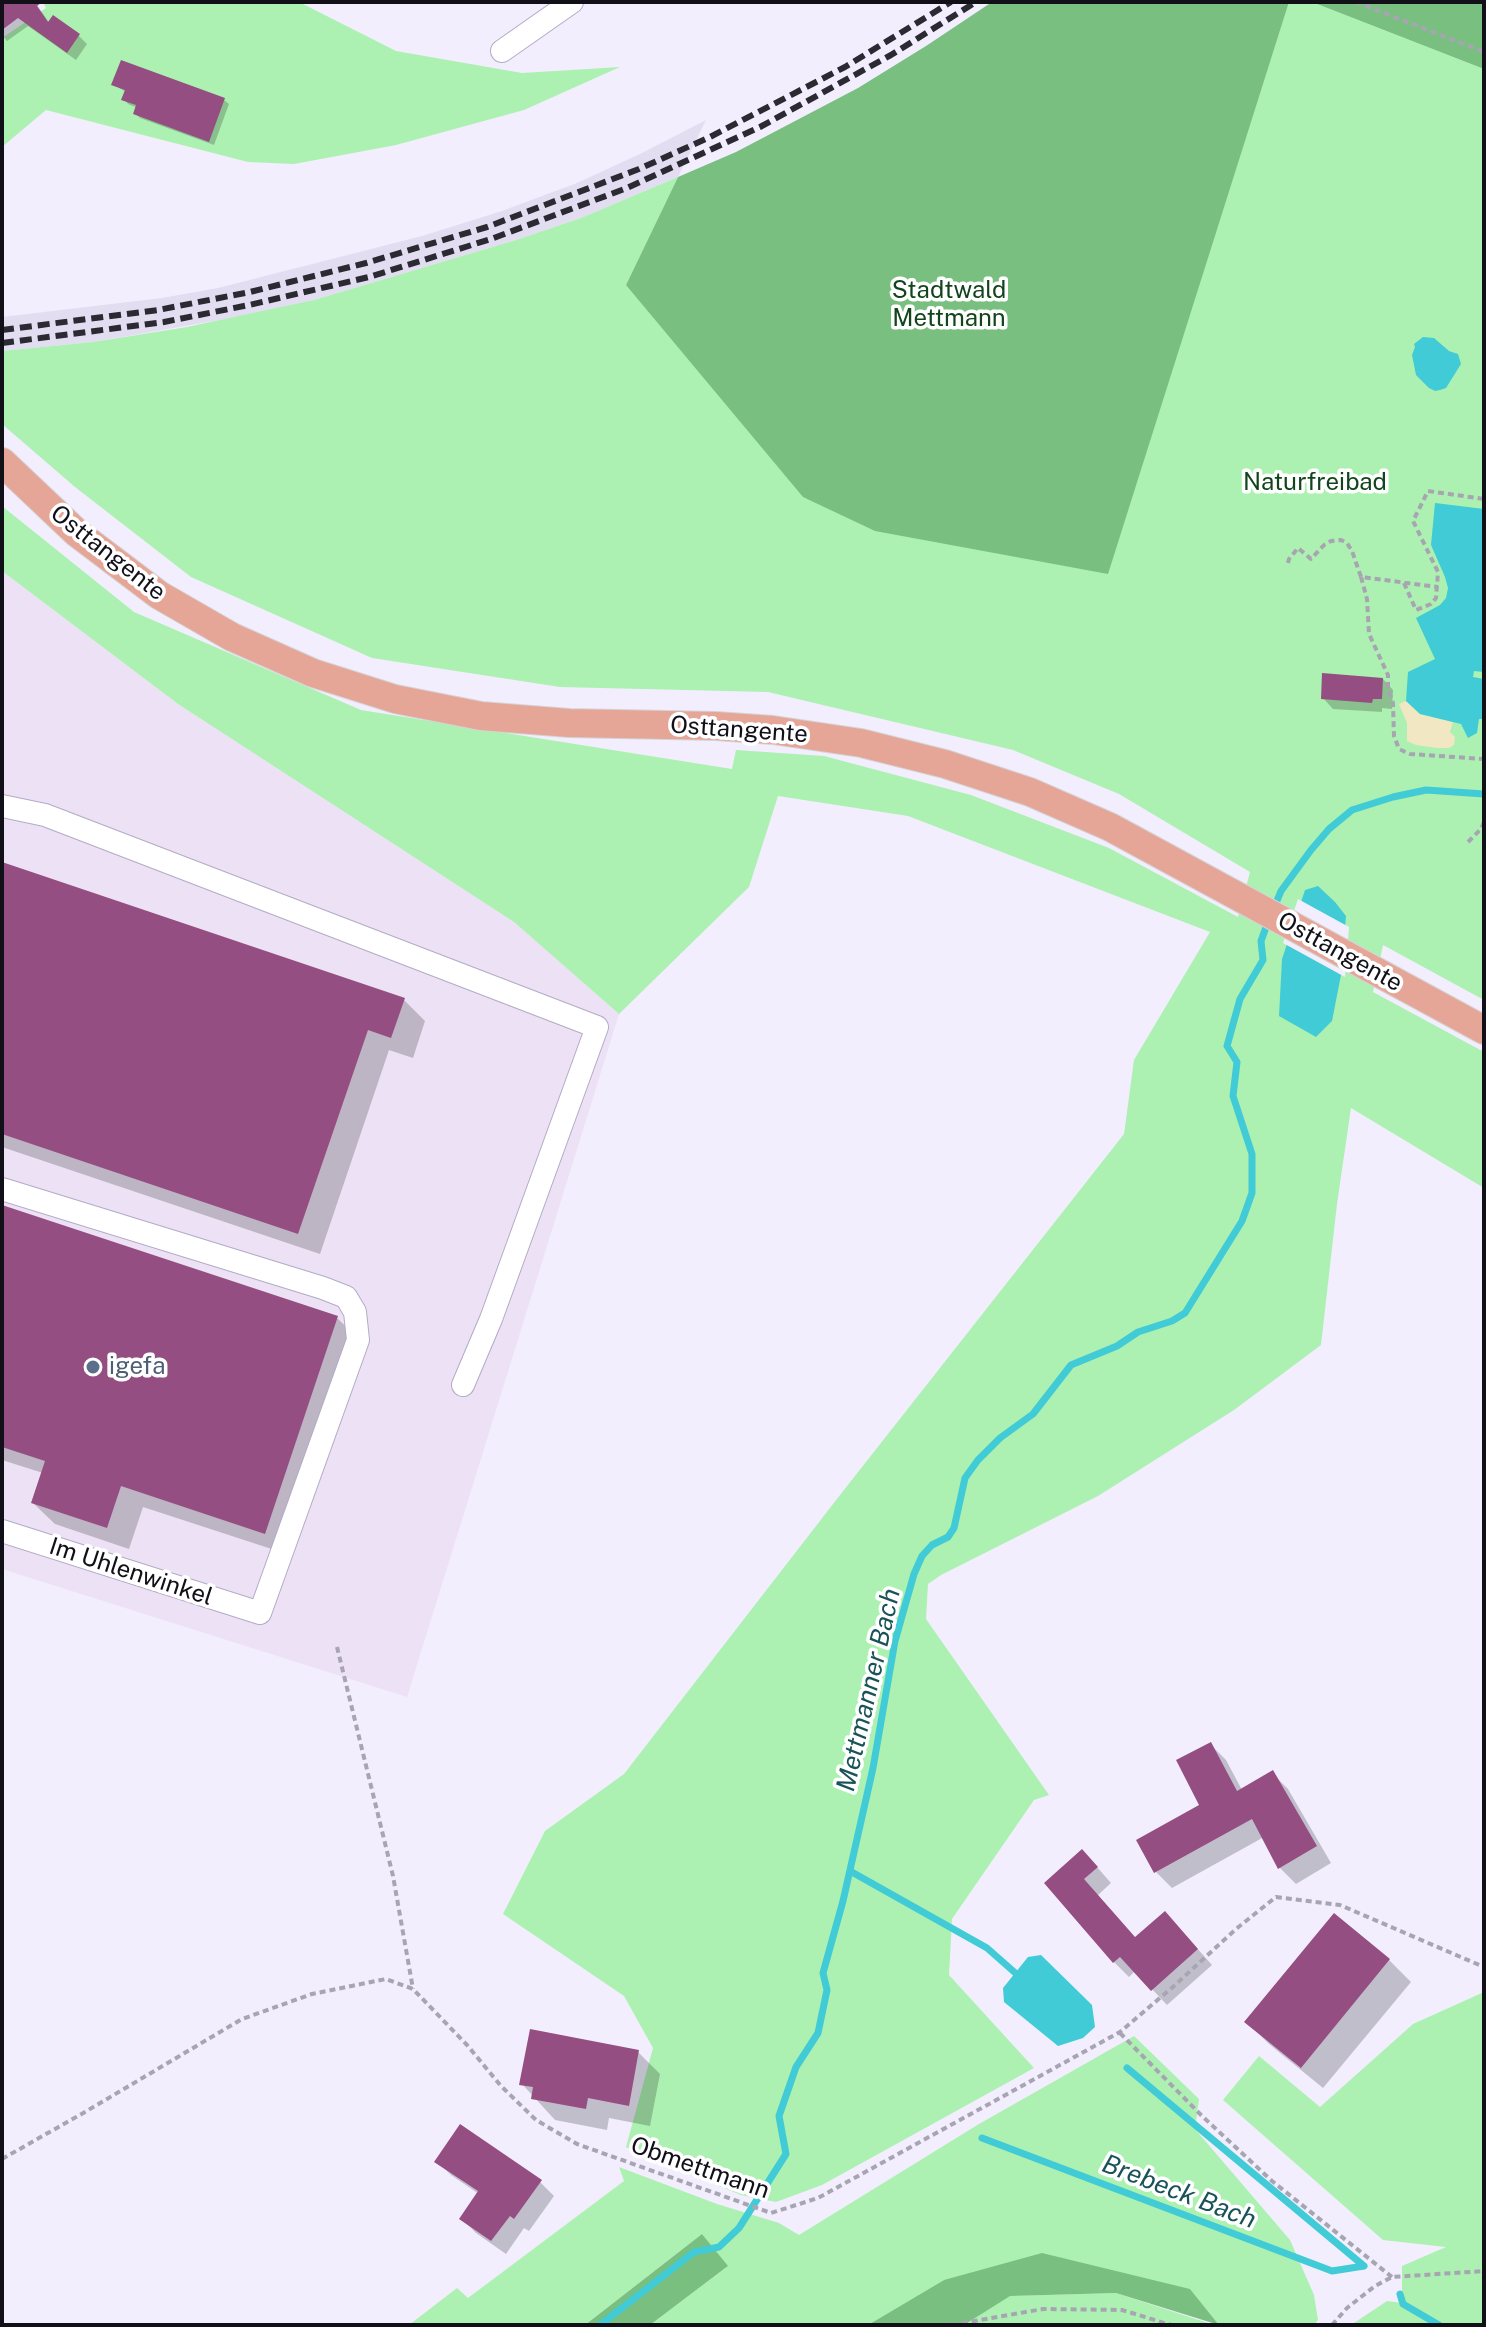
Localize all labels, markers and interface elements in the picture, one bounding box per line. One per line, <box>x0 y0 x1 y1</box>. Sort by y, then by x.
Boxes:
park label: Stadtwald Mettmann <box>892 277 1006 333</box>
park label: Naturfreibad <box>1243 469 1387 497</box>
street label: Osttangente <box>45 499 171 607</box>
street label: Osttangente <box>669 711 809 749</box>
street label: Osttangente <box>1273 906 1407 998</box>
place label: igefa <box>109 1353 165 1381</box>
marker: igefa <box>84 1358 102 1376</box>
street label: Im Uhlenwinkel <box>46 1532 216 1612</box>
water label: Mettmanner Bach <box>830 1586 908 1794</box>
street label: Obmettmann <box>627 2131 773 2205</box>
water label: Brebeck Bach <box>1098 2148 1260 2236</box>

